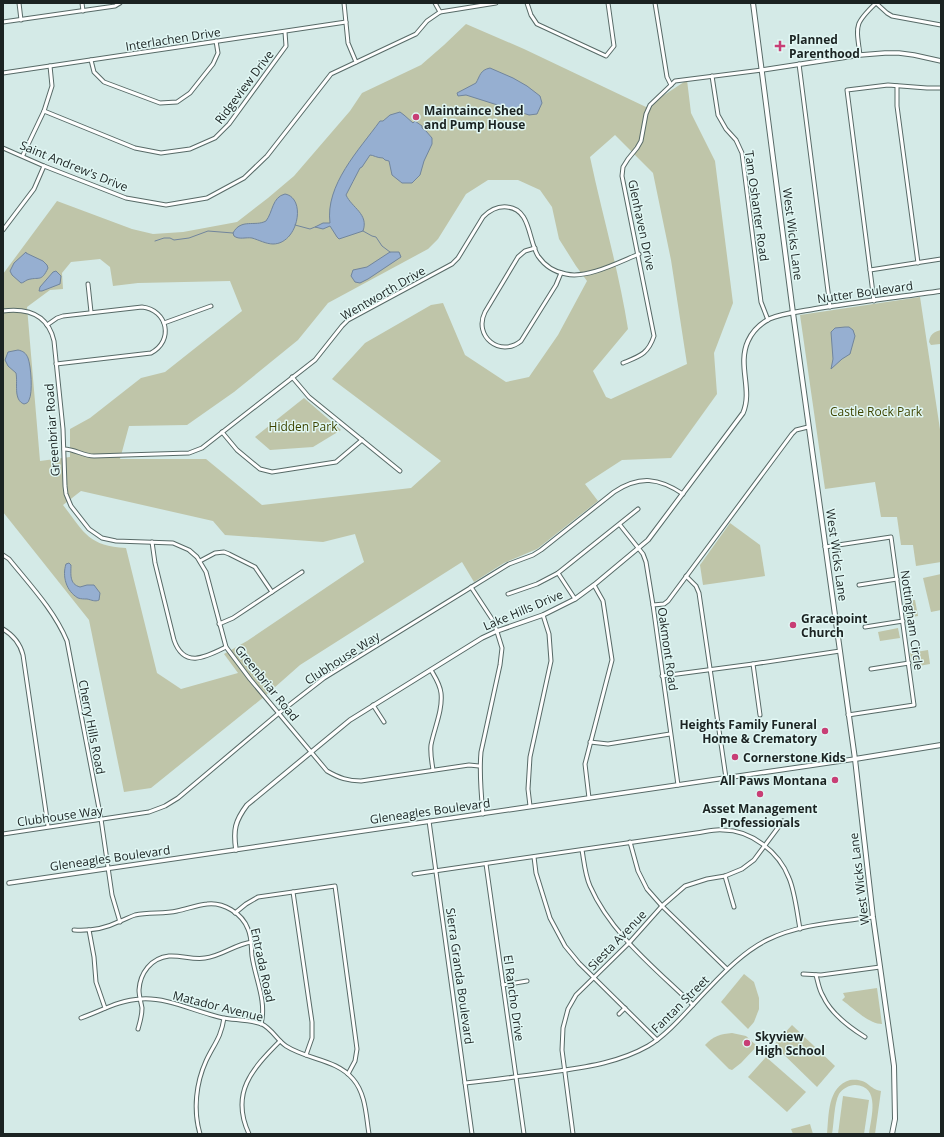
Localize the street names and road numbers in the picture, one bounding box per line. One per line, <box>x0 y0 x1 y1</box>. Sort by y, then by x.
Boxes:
street label: Interlachen Drive <box>124 23 222 55</box>
street label: Ridgeview Drive <box>211 46 278 127</box>
street label: Saint Andrew's Drive <box>17 137 131 196</box>
street label: Tam Oshanter Road <box>741 150 773 262</box>
street label: Glenhaven Drive <box>624 178 660 272</box>
street label: West Wicks Lane <box>779 187 807 281</box>
street label: Wentworth Drive <box>338 262 429 324</box>
street label: Nutter Boulevard <box>816 277 914 307</box>
street label: Greenbriar Road <box>40 383 64 477</box>
street label: West Wicks Lane <box>822 508 852 602</box>
street label: Nottingham Circle <box>897 569 927 671</box>
street label: Lake Hills Drive <box>480 585 566 634</box>
street label: Oakmont Road <box>654 606 682 692</box>
street label: Clubhouse Way <box>301 627 384 689</box>
street label: Greenbriar Road <box>231 641 303 725</box>
street label: Cherry Hills Road <box>74 678 110 776</box>
street label: Gleneagles Boulevard <box>369 794 491 828</box>
street label: Clubhouse Way <box>16 801 105 830</box>
street label: West Wicks Lane <box>845 832 873 926</box>
street label: Gleneagles Boulevard <box>49 841 171 875</box>
street label: Siesta Avenue <box>584 906 650 974</box>
street label: Sierra Granda Boulevard <box>442 907 478 1045</box>
street label: Entrada Road <box>247 926 279 1004</box>
street label: El Rancho Drive <box>500 954 529 1043</box>
street label: Fantan Street <box>647 971 713 1037</box>
street label: Matador Avenue <box>171 987 265 1026</box>

